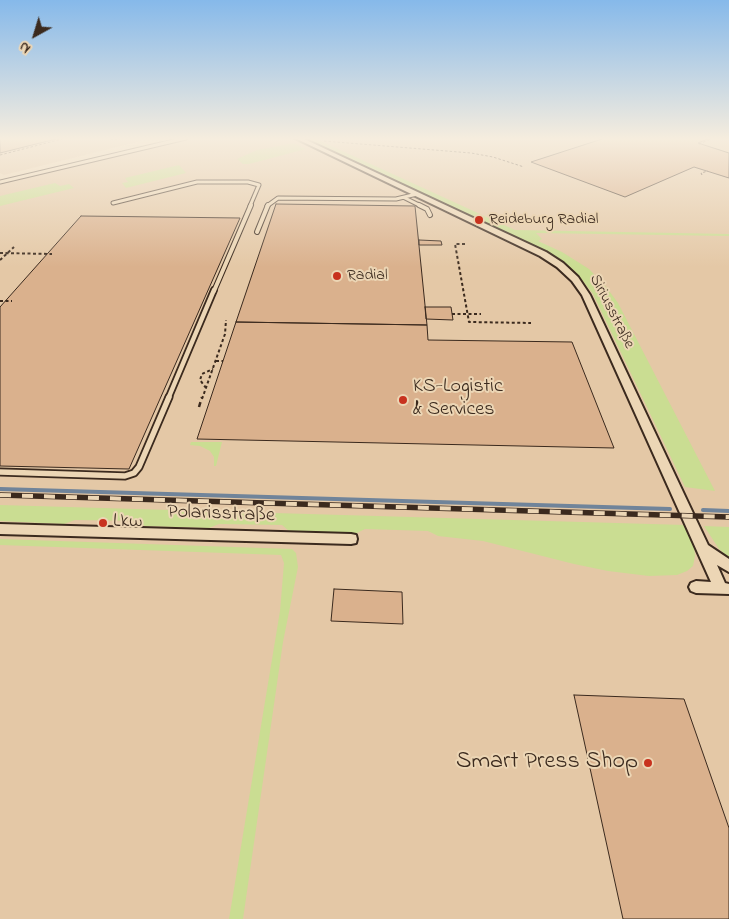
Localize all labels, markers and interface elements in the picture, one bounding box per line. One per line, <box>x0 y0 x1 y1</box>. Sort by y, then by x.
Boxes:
north arrow <box>10 10 60 60</box>
text: N <box>15 36 36 58</box>
place label: Reideburg Radial <box>489 210 598 230</box>
marker: Reideburg Radial <box>473 214 485 226</box>
place label: Radial <box>347 266 388 286</box>
marker: Radial <box>331 270 343 282</box>
street label: Siriusstraße <box>584 272 638 352</box>
place label: KS-Logistic & Services <box>413 376 503 423</box>
marker: KS-Logistic & Services <box>397 394 409 406</box>
street label: Polarisstraße <box>167 501 275 529</box>
place label: Lkw <box>113 511 142 535</box>
marker: Lkw <box>97 517 109 529</box>
place label: Smart Press Shop <box>456 749 638 777</box>
marker: Smart Press Shop <box>642 757 654 769</box>

